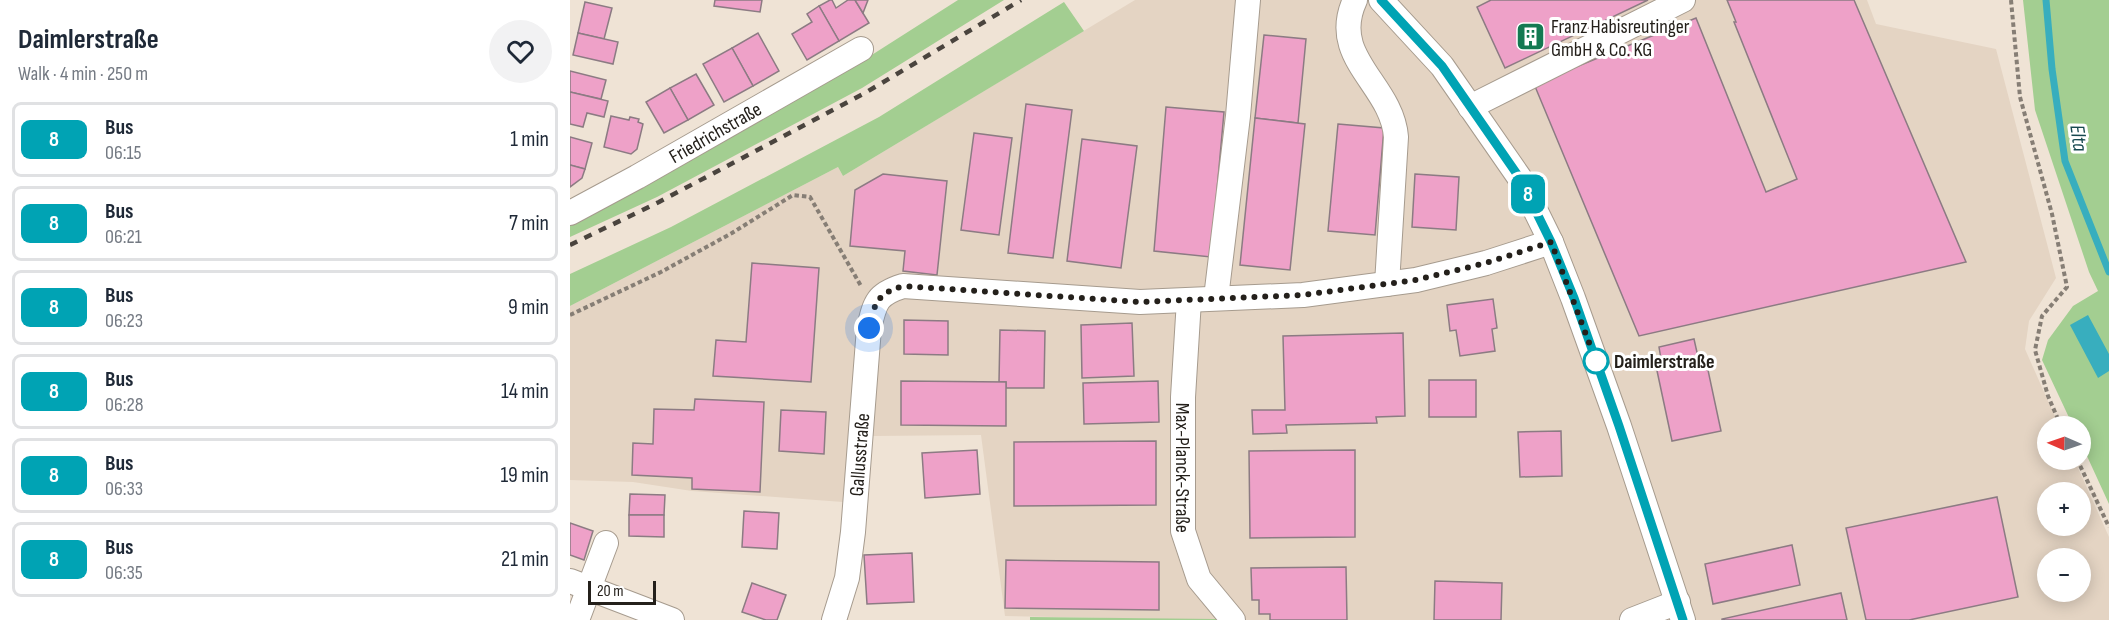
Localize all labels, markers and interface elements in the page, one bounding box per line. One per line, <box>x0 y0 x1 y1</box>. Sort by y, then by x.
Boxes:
place label: Franz Habisreutinger GmbH & Co. KG <box>1551 15 1690 62</box>
button: heart <box>489 20 552 83</box>
building icon: Franz Habisreutinger GmbH & Co. KG <box>1514 21 1546 53</box>
text: Daimlerstraße <box>18 23 159 56</box>
text: Walk · 4 min · 250 m <box>18 62 148 86</box>
street label: Friedrichstraße <box>665 97 766 169</box>
text: Bus <box>105 114 134 141</box>
water label: Elta <box>2064 123 2093 154</box>
text: 1 min <box>510 126 549 153</box>
text: 8 <box>49 127 59 152</box>
text: 06:15 <box>105 141 141 165</box>
line badge: 8 <box>1508 174 1548 214</box>
text: 8 <box>1523 182 1533 207</box>
text: Bus <box>105 198 134 225</box>
text: 7 min <box>509 210 549 237</box>
text: 8 <box>49 211 59 236</box>
text: 06:21 <box>105 225 142 249</box>
text: Bus <box>105 282 134 309</box>
text: 9 min <box>508 294 549 321</box>
text: 8 <box>49 295 59 320</box>
text: 06:23 <box>105 309 143 333</box>
your location <box>854 313 884 343</box>
marker: Daimlerstraße <box>1583 348 1609 374</box>
place label: Daimlerstraße <box>1614 350 1715 374</box>
text: Bus <box>105 366 134 393</box>
text: 14 min <box>501 378 549 405</box>
text: 8 <box>49 379 59 404</box>
text: 06:28 <box>105 393 143 417</box>
street label: Max-Planck-Straße <box>1170 403 1194 533</box>
street label: Gallusstraße <box>845 412 875 497</box>
north arrow <box>2037 416 2091 470</box>
map controls <box>2037 416 2091 602</box>
text: Bus <box>105 450 134 477</box>
text: 19 min <box>500 462 549 489</box>
text: 8 <box>49 463 59 488</box>
text: 06:33 <box>105 477 143 501</box>
button: + <box>2037 482 2091 536</box>
text: Bus <box>105 534 134 561</box>
text: 21 min <box>501 546 549 573</box>
text: 8 <box>49 547 59 572</box>
button: − <box>2037 548 2091 602</box>
text: 06:35 <box>105 561 143 585</box>
scale bar <box>588 578 656 606</box>
text: 20 m <box>597 582 624 601</box>

